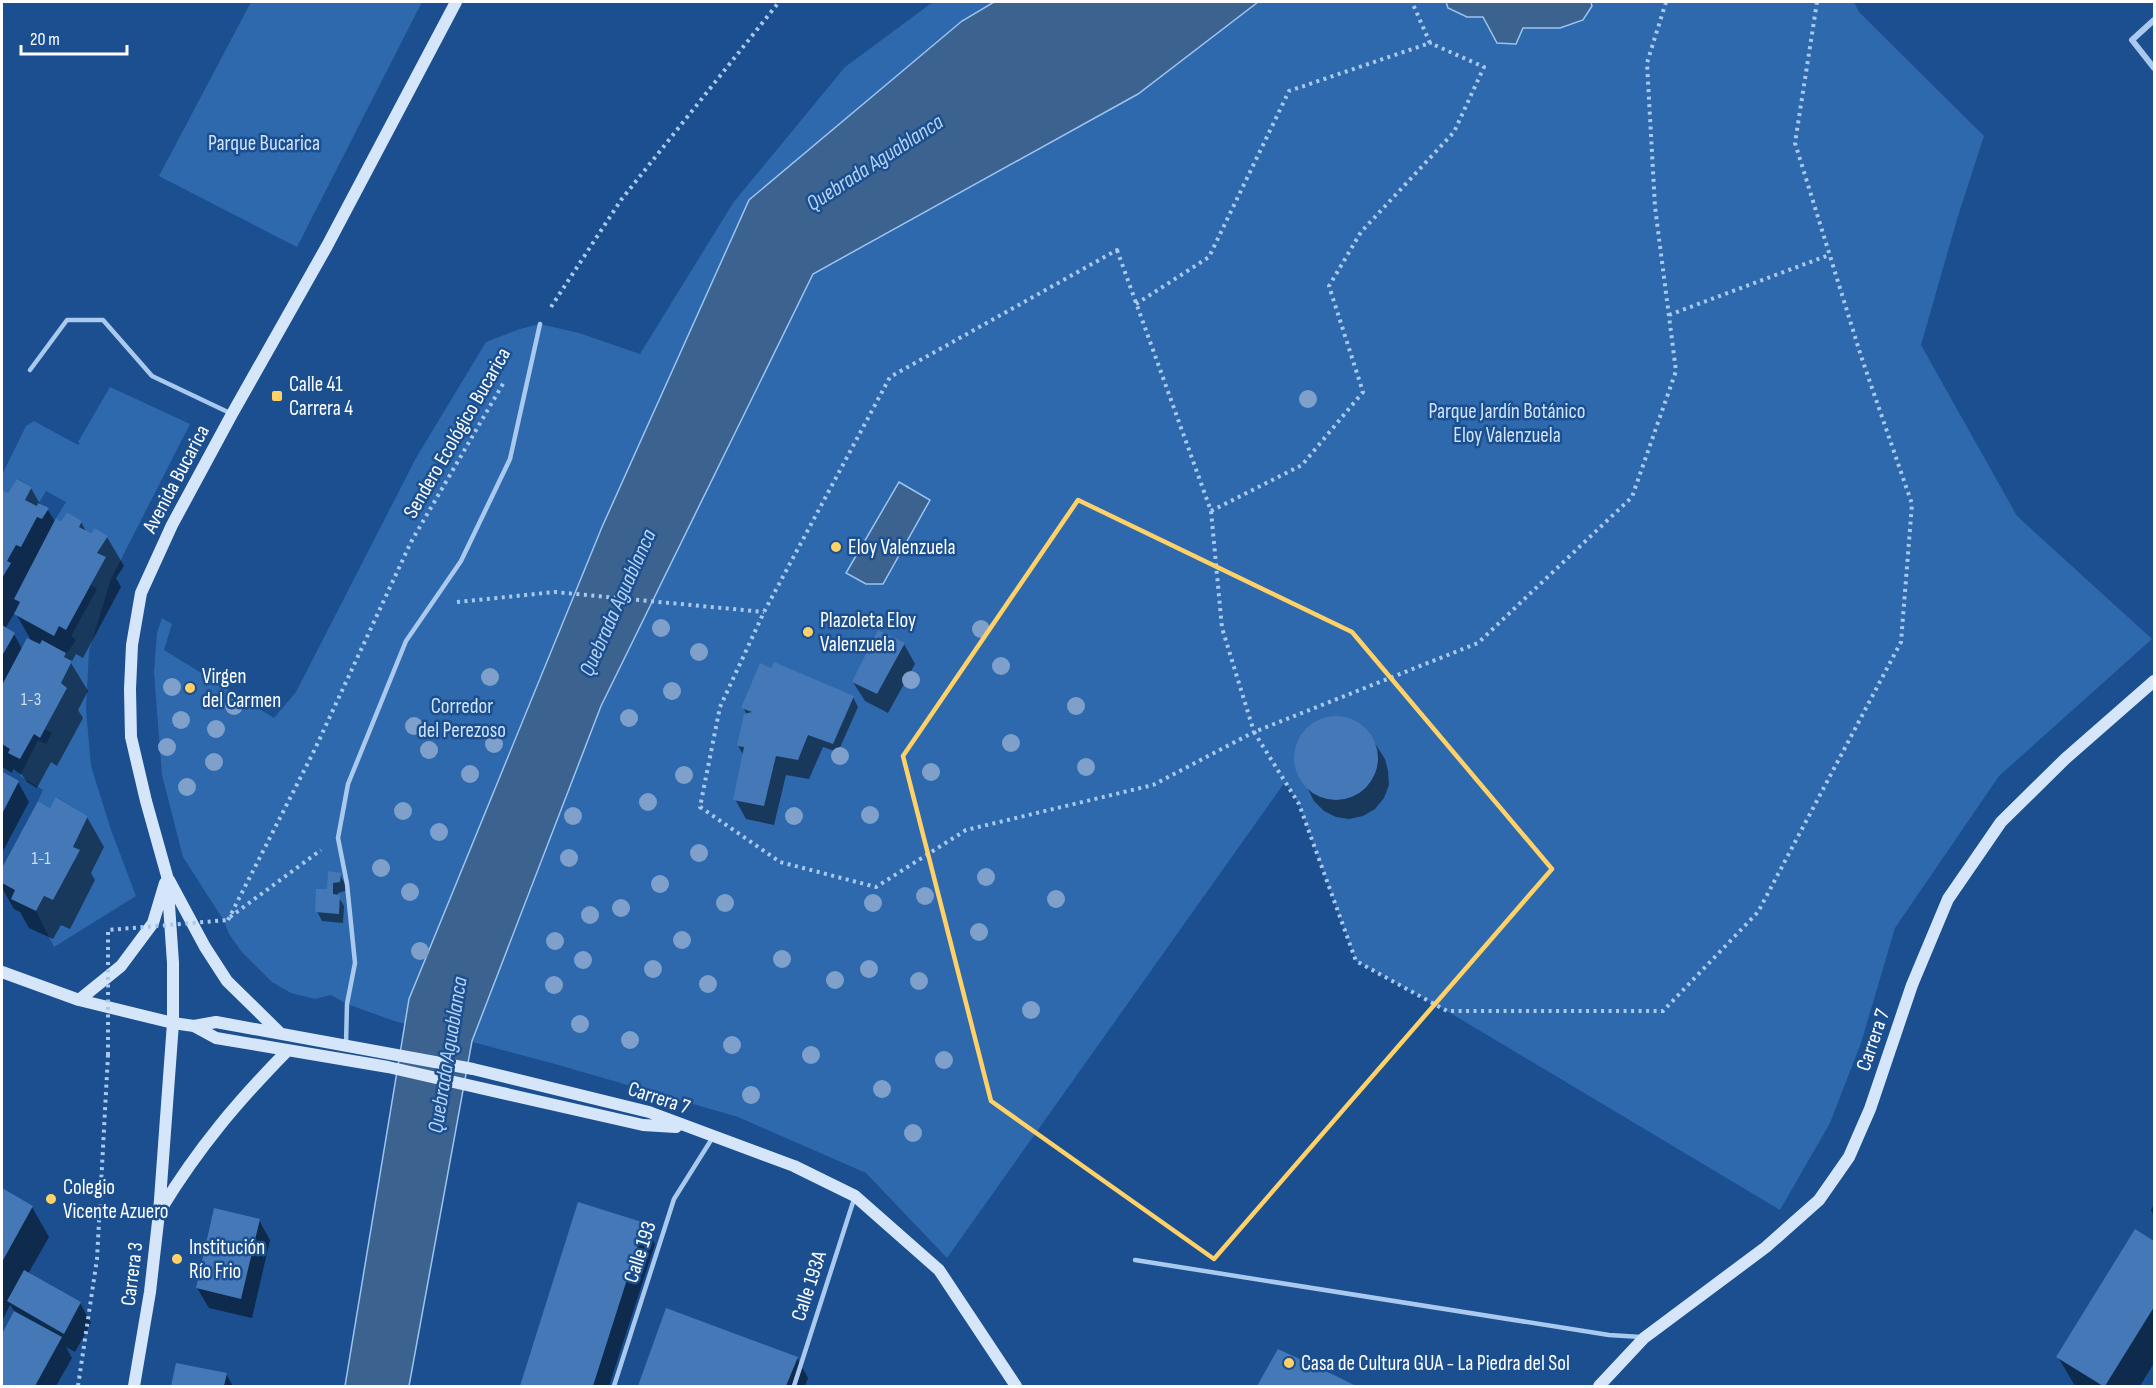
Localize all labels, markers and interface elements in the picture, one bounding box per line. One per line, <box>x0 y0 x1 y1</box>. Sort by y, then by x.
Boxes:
scale bar <box>21 18 128 56</box>
text: 20 m <box>30 29 60 50</box>
water label: Quebrada Aguablanca <box>801 109 949 217</box>
park label: Parque Bucarica <box>208 131 320 156</box>
street label: Sendero Ecológico Bucarica <box>398 343 516 523</box>
place label: Calle 41 Carrera 4 <box>289 372 353 421</box>
marker: Calle 41 Carrera 4 <box>270 389 284 403</box>
park label: Parque Jardín Botánico Eloy Valenzuela <box>1428 399 1586 448</box>
street label: Avenida Bucarica <box>137 421 215 538</box>
water label: Quebrada Aguablanca <box>574 525 663 681</box>
place label: Eloy Valenzuela <box>848 535 956 560</box>
marker: Eloy Valenzuela <box>829 540 843 554</box>
place label: Plazoleta Eloy Valenzuela <box>820 608 916 657</box>
marker: Plazoleta Eloy Valenzuela <box>801 625 815 639</box>
place label: Virgen del Carmen <box>202 664 281 713</box>
marker: Virgen del Carmen <box>183 681 197 695</box>
house number: 1-3 <box>21 689 41 710</box>
park label: Corredor del Perezoso <box>418 694 506 743</box>
house number: 1-1 <box>31 848 51 869</box>
water label: Quebrada Aguablanca <box>422 975 474 1135</box>
street label: Carrera 7 <box>1851 1005 1895 1074</box>
street label: Carrera 7 <box>625 1076 694 1120</box>
place label: Colegio Vicente Azuero <box>63 1175 169 1224</box>
marker: Colegio Vicente Azuero <box>44 1192 58 1206</box>
street label: Calle 193 <box>618 1218 662 1286</box>
place label: Institución Río Frio <box>189 1235 265 1284</box>
street label: Carrera 3 <box>116 1241 148 1307</box>
street label: Calle 193A <box>786 1247 832 1324</box>
marker: Institución Río Frio <box>170 1252 184 1266</box>
place label: Casa de Cultura GUA - La Piedra del Sol <box>1301 1351 1570 1376</box>
marker: Casa de Cultura GUA - La Piedra del Sol <box>1282 1356 1296 1370</box>

